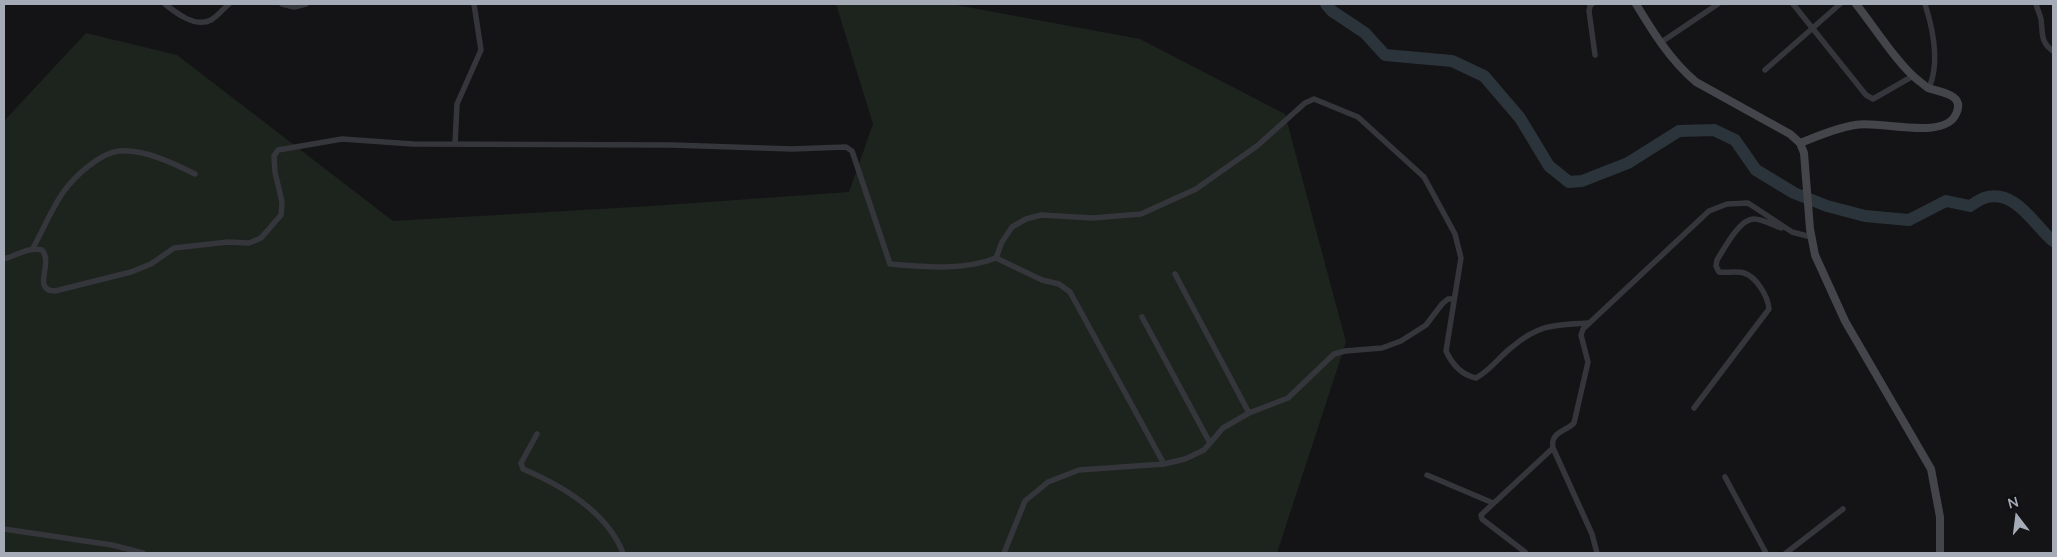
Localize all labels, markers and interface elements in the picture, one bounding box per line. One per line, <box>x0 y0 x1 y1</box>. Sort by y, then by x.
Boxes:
north arrow <box>1992 492 2042 542</box>
text: N <box>2006 492 2021 513</box>

